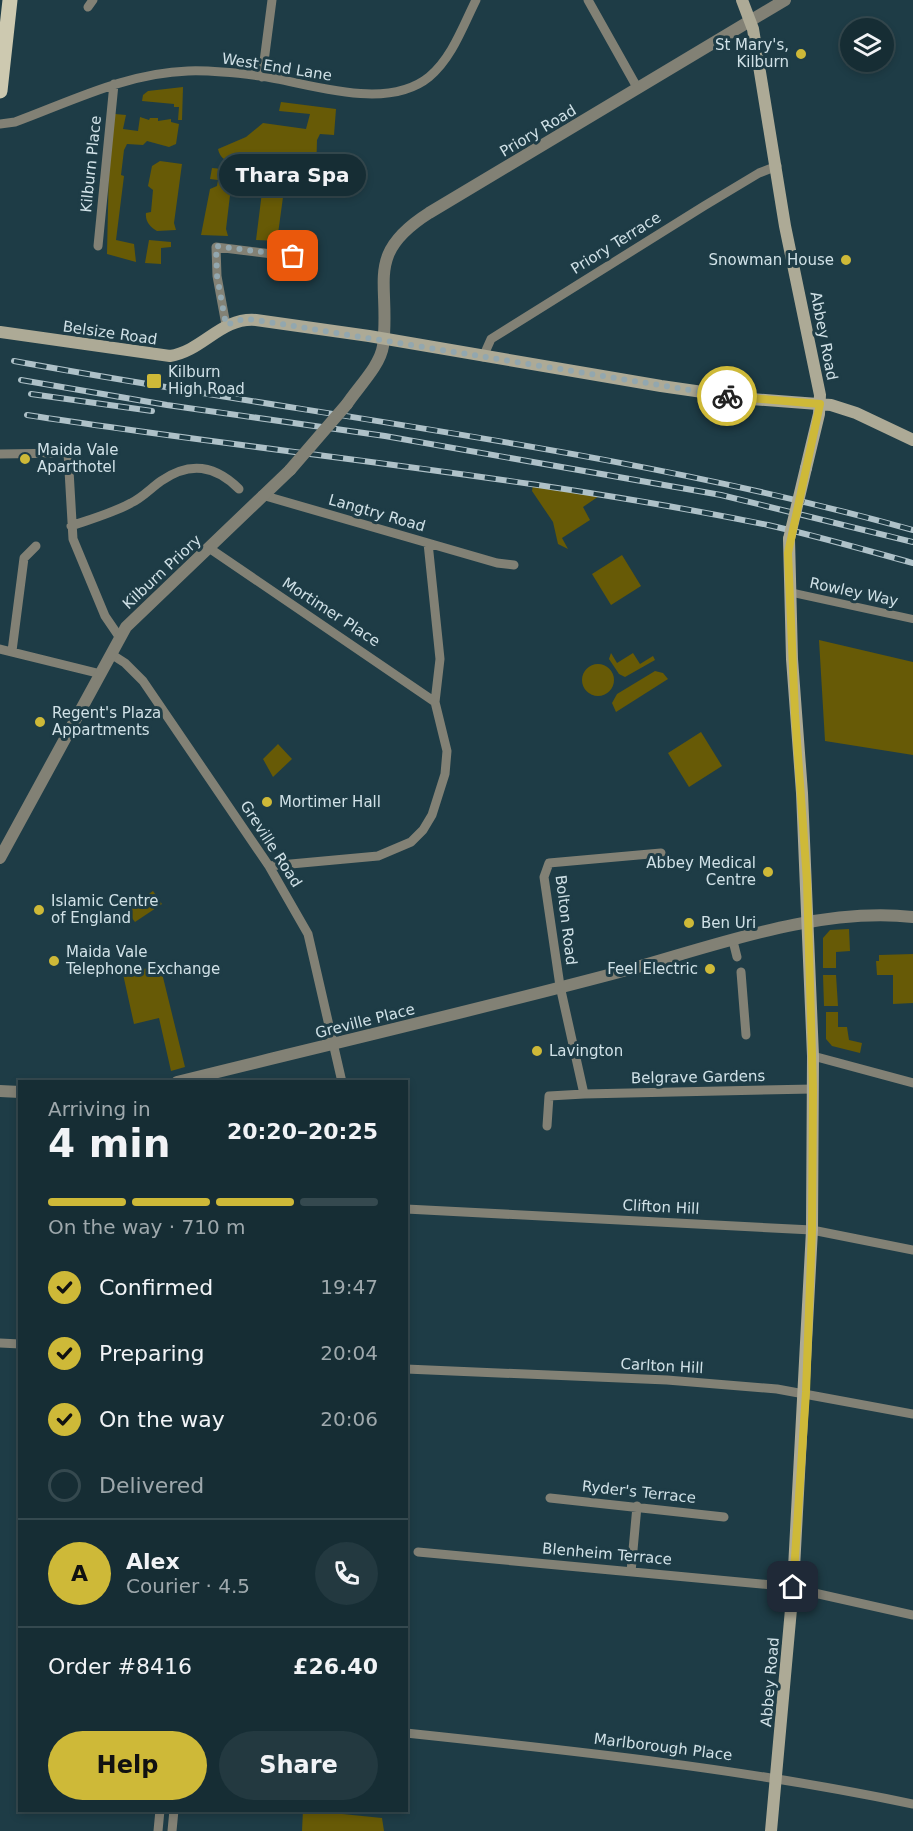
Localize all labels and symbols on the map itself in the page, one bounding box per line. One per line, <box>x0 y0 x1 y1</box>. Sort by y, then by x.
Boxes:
place label: St Mary's, Kilburn <box>715 36 789 71</box>
marker: St Mary's, Kilburn <box>794 47 808 61</box>
street label: West End Lane <box>221 49 333 85</box>
street label: Priory Road <box>497 101 579 161</box>
street label: Kilburn Place <box>77 115 105 213</box>
callout: Thara Spa <box>220 154 366 196</box>
street label: Priory Terrace <box>568 208 664 278</box>
pin <box>267 230 318 281</box>
place label: Snowman House <box>708 251 834 269</box>
marker: Snowman House <box>839 253 853 267</box>
street label: Abbey Road <box>807 290 841 382</box>
street label: Belsize Road <box>62 317 158 349</box>
place label: Kilburn High Road <box>168 363 245 398</box>
courier <box>697 366 757 426</box>
marker: Kilburn High Road <box>145 372 163 390</box>
place label: Maida Vale Aparthotel <box>37 441 118 476</box>
marker: Maida Vale Aparthotel <box>18 452 32 466</box>
street label: Langtry Road <box>326 491 428 535</box>
street label: Kilburn Priory <box>119 531 205 613</box>
street label: Mortimer Place <box>279 574 383 650</box>
street label: Rowley Way <box>808 574 900 610</box>
place label: Regent's Plaza Appartments <box>52 704 161 739</box>
marker: Regent's Plaza Appartments <box>33 715 47 729</box>
place label: Mortimer Hall <box>279 793 381 811</box>
marker: Mortimer Hall <box>260 795 274 809</box>
street label: Greville Road <box>236 797 306 891</box>
place label: Abbey Medical Centre <box>646 854 756 889</box>
marker: Abbey Medical Centre <box>761 865 775 879</box>
street label: Bolton Road <box>552 874 580 966</box>
place label: Islamic Centre of England <box>51 892 159 927</box>
marker: Islamic Centre of England <box>32 903 46 917</box>
place label: Ben Uri <box>701 914 756 932</box>
marker: Ben Uri <box>682 916 696 930</box>
place label: Maida Vale Telephone Exchange <box>65 943 220 978</box>
marker: Maida Vale Telephone Exchange <box>47 954 61 968</box>
place label: Feel Electric <box>607 960 698 978</box>
marker: Feel Electric <box>703 962 717 976</box>
street label: Greville Place <box>313 1000 417 1042</box>
place label: Lavington <box>549 1042 623 1060</box>
marker: Lavington <box>530 1044 544 1058</box>
street label: Belgrave Gardens <box>631 1067 765 1087</box>
street label: Clifton Hill <box>622 1196 700 1218</box>
street label: Carlton Hill <box>620 1355 704 1377</box>
street label: Ryder's Terrace <box>581 1477 697 1507</box>
street label: Blenheim Terrace <box>541 1539 673 1569</box>
pin <box>767 1561 818 1612</box>
street label: Abbey Road <box>757 1636 783 1728</box>
street label: Marlborough Place <box>593 1730 733 1764</box>

